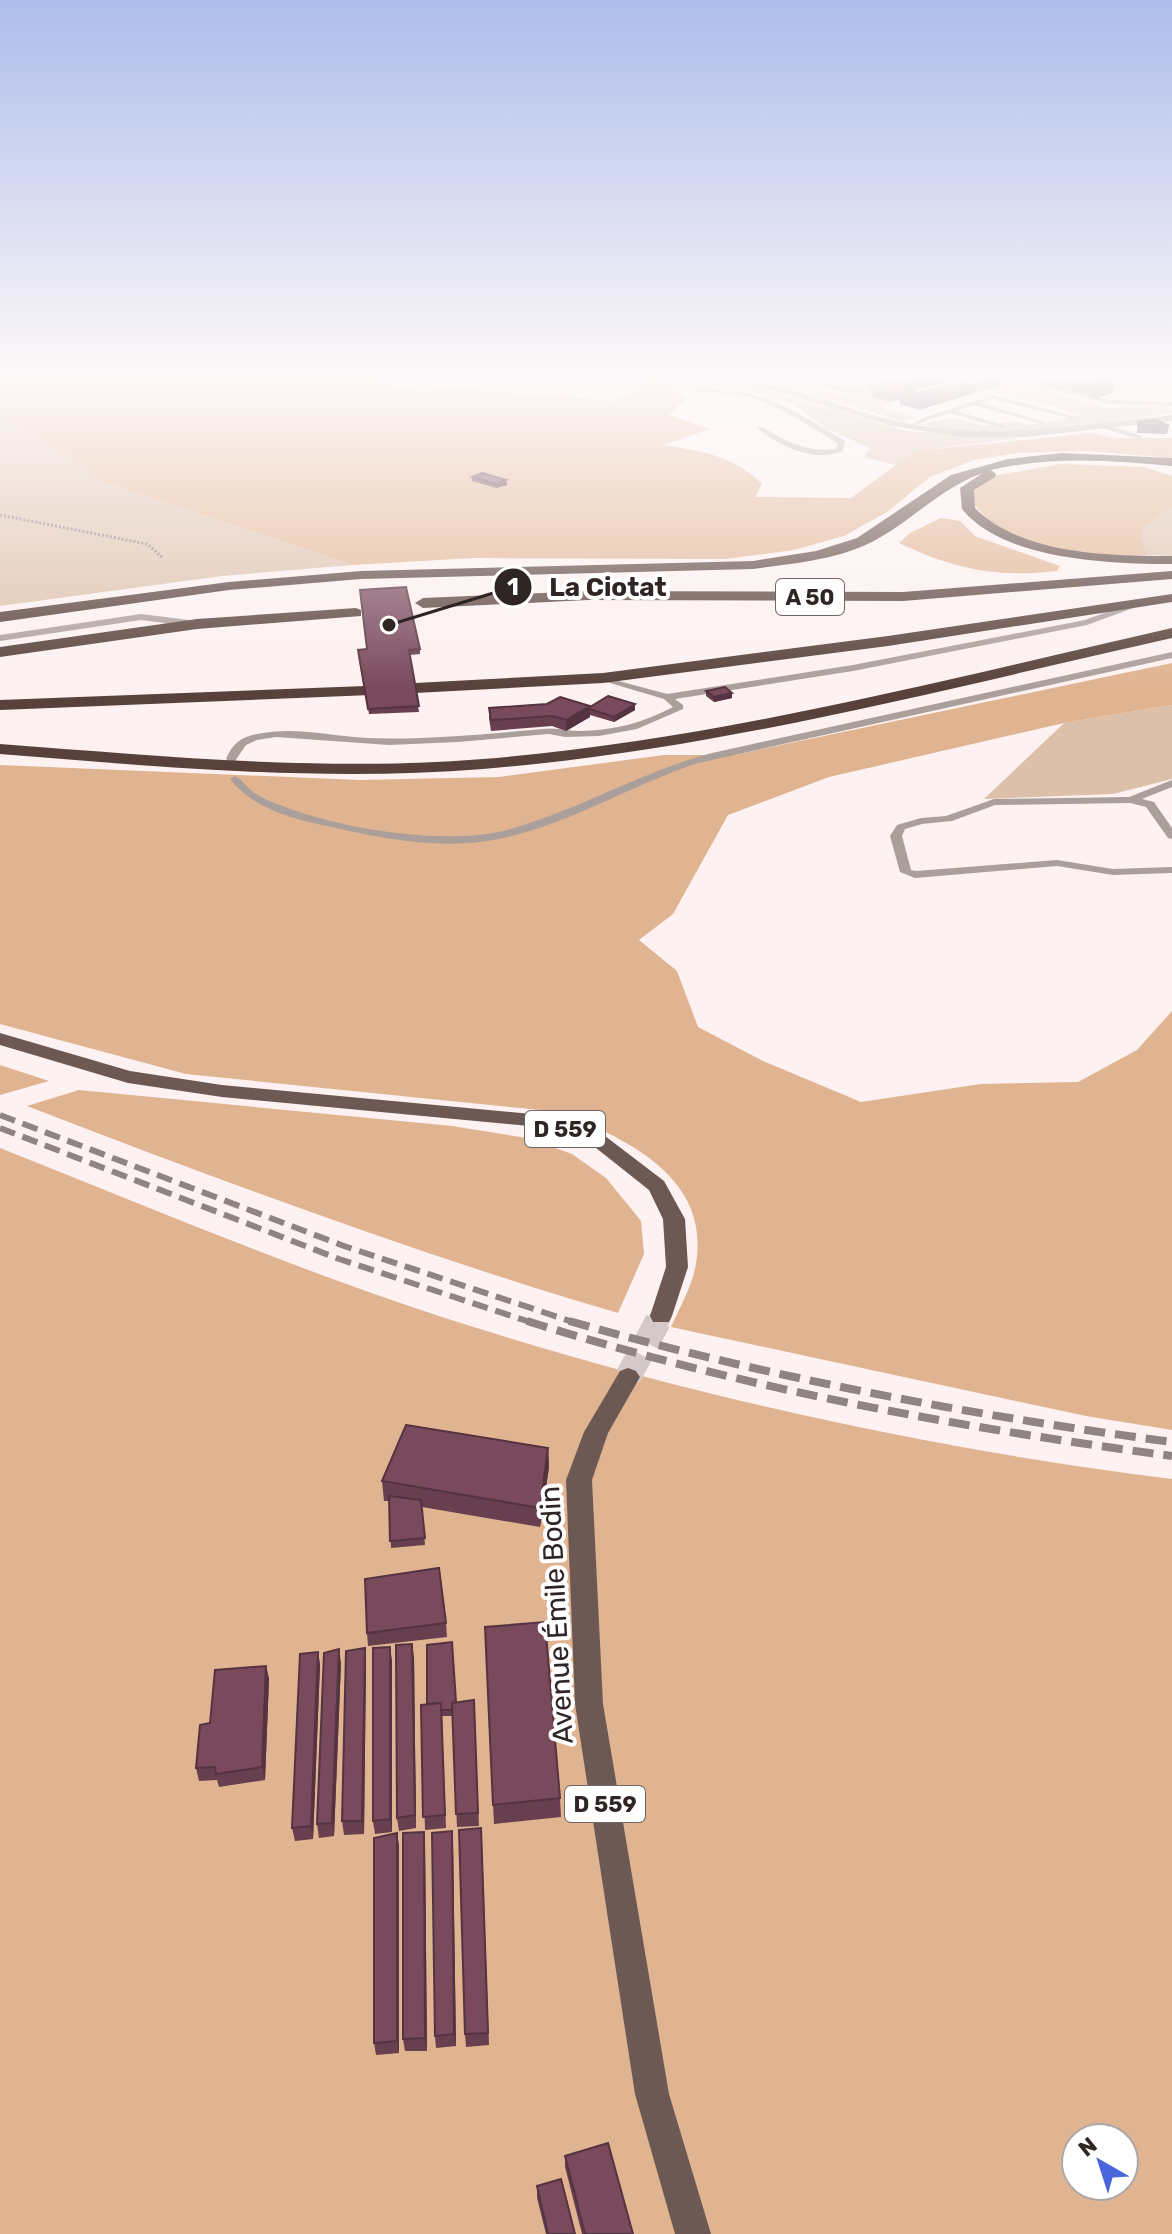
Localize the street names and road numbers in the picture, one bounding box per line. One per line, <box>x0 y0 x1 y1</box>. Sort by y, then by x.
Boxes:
road number: A 50 <box>776 579 844 615</box>
road number: D 559 <box>525 1111 605 1147</box>
street label: Avenue Émile Bodin <box>533 1485 580 1745</box>
road number: D 559 <box>565 1786 645 1822</box>

